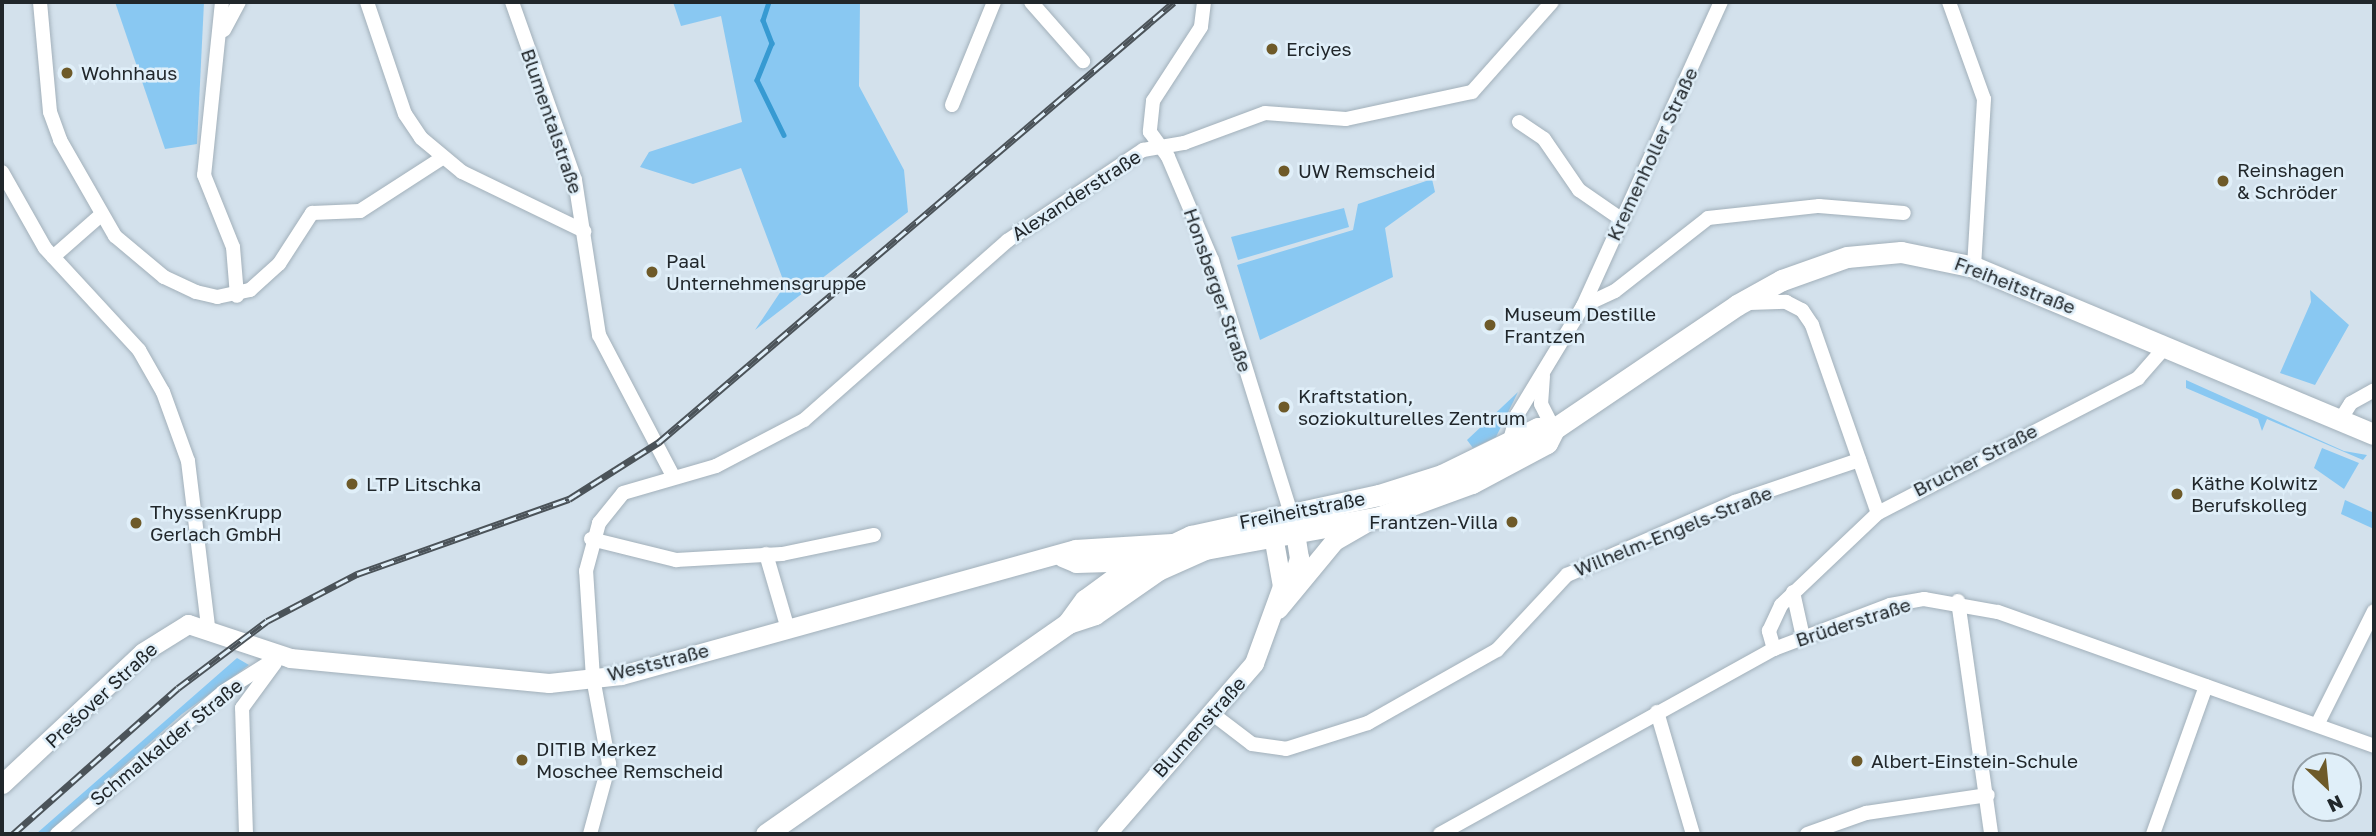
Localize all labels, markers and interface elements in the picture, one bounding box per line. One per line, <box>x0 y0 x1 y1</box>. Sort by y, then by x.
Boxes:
place label: Erciyes <box>1286 38 1352 60</box>
marker: Erciyes <box>1264 41 1280 57</box>
street label: Blumentalstraße <box>517 46 587 196</box>
place label: Wohnhaus <box>81 62 177 84</box>
street label: Kremenholler Straße <box>1602 64 1702 244</box>
marker: Wohnhaus <box>59 65 75 81</box>
street label: Alexanderstraße <box>1007 145 1145 245</box>
place label: Reinshagen & Schröder <box>2237 159 2344 203</box>
place label: UW Remscheid <box>1298 160 1435 182</box>
marker: UW Remscheid <box>1276 163 1292 179</box>
marker: Reinshagen & Schröder <box>2215 173 2231 189</box>
street label: Honsberger Straße <box>1179 205 1257 375</box>
place label: Paal Unternehmensgruppe <box>666 250 866 294</box>
street label: Freiheitstraße <box>1951 251 2079 319</box>
marker: Paal Unternehmensgruppe <box>644 264 660 280</box>
place label: Museum Destille Frantzen <box>1504 303 1656 347</box>
marker: Museum Destille Frantzen <box>1482 317 1498 333</box>
place label: Kraftstation, soziokulturelles Zentrum <box>1298 385 1526 429</box>
marker: Kraftstation, soziokulturelles Zentrum <box>1276 399 1292 415</box>
street label: Brucher Straße <box>1909 419 2041 501</box>
place label: Käthe Kolwitz Berufskolleg <box>2191 472 2318 516</box>
place label: LTP Litschka <box>366 473 481 495</box>
marker: LTP Litschka <box>344 476 360 492</box>
street label: Wilhelm-Engels-Straße <box>1571 481 1775 581</box>
marker: Käthe Kolwitz Berufskolleg <box>2169 486 2185 502</box>
street label: Freiheitstraße <box>1237 487 1367 533</box>
place label: ThyssenKrupp Gerlach GmbH <box>150 501 282 545</box>
place label: Frantzen-Villa <box>1369 511 1498 533</box>
marker: Frantzen-Villa <box>1504 514 1520 530</box>
marker: ThyssenKrupp Gerlach GmbH <box>128 515 144 531</box>
street label: Brüderstraße <box>1793 593 1913 651</box>
street label: Prešover Straße <box>40 637 162 753</box>
street label: Weststraße <box>605 638 711 686</box>
street label: Blumenstraße <box>1148 672 1250 782</box>
street label: Schmalkalder Straße <box>85 674 247 810</box>
place label: DITIB Merkez Moschee Remscheid <box>536 738 723 782</box>
place label: Albert-Einstein-Schule <box>1871 750 2078 772</box>
marker: DITIB Merkez Moschee Remscheid <box>514 752 530 768</box>
north arrow <box>2292 752 2362 822</box>
marker: Albert-Einstein-Schule <box>1849 753 1865 769</box>
text: N <box>2324 791 2347 818</box>

